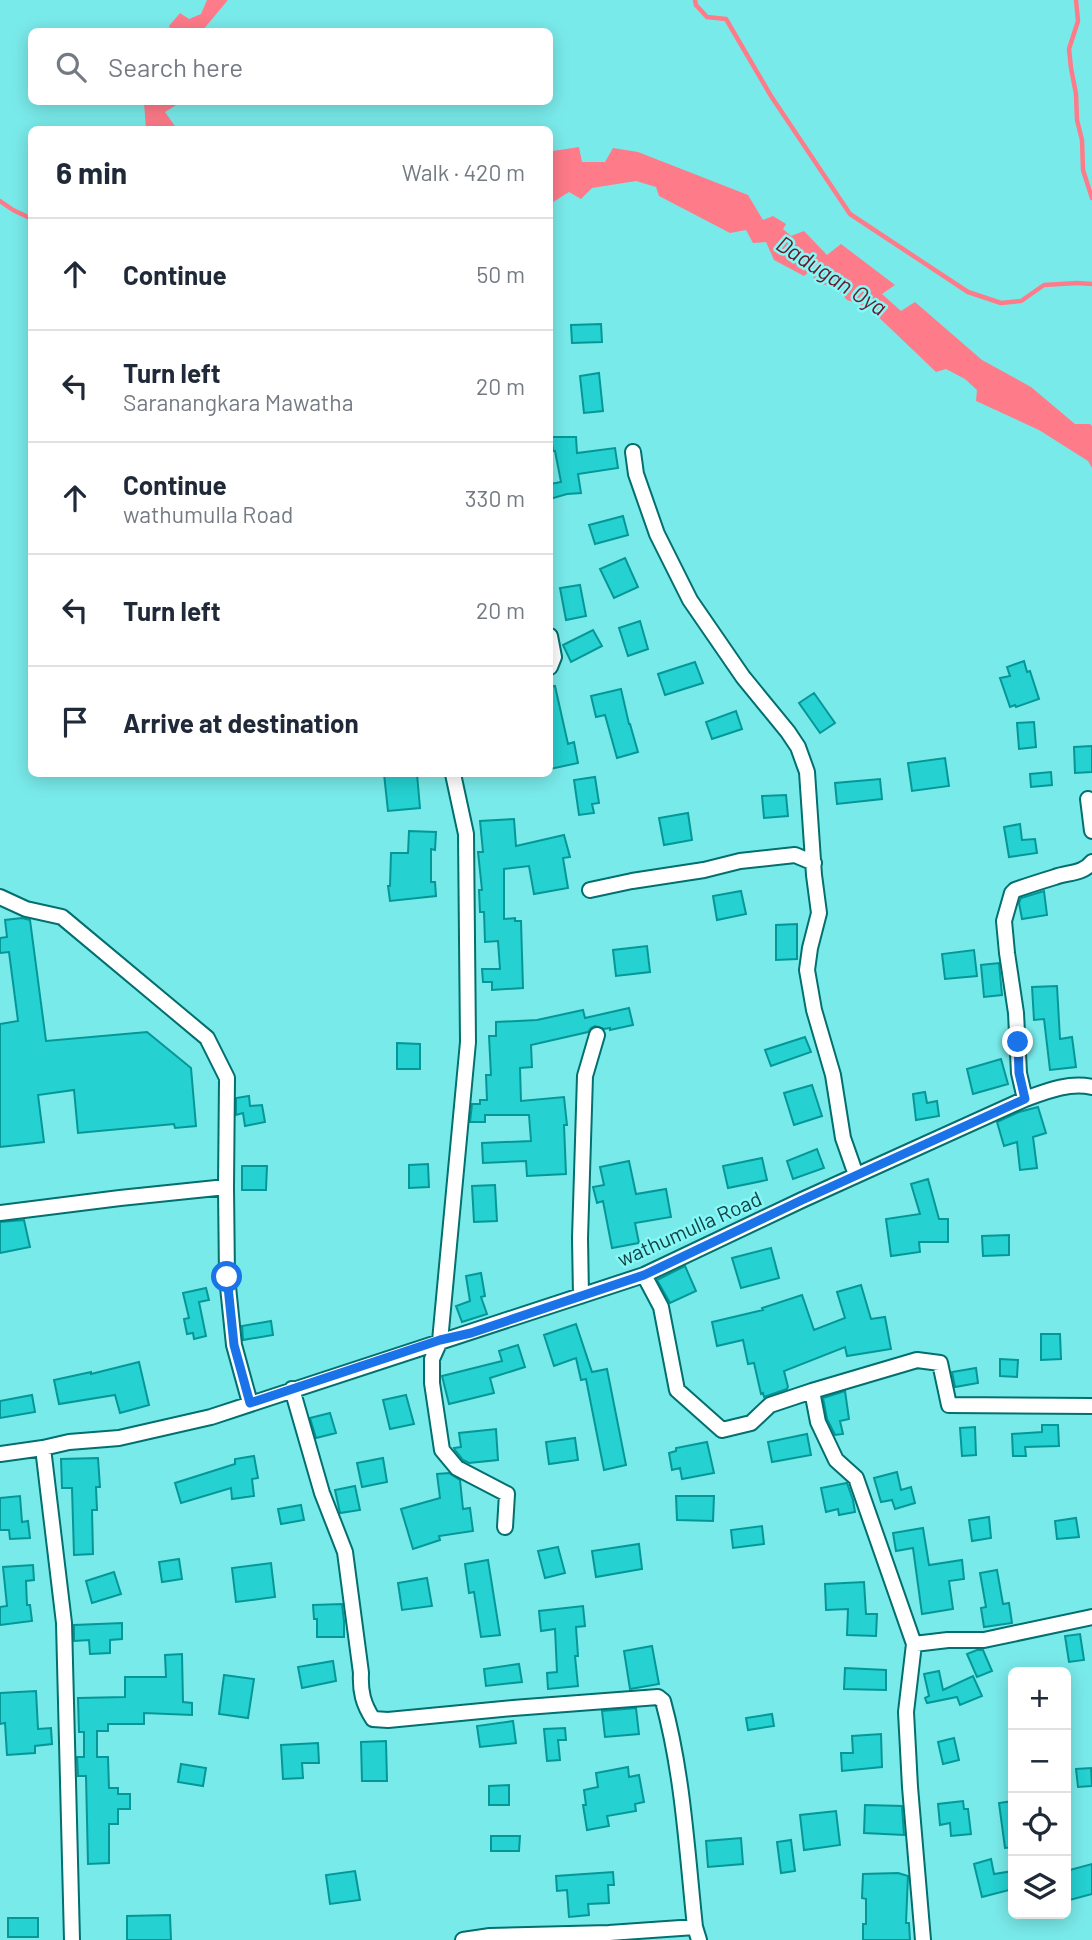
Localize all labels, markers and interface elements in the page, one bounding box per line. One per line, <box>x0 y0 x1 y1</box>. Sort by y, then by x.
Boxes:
search box <box>28 28 553 105</box>
icon: search <box>52 48 90 86</box>
text: Search here <box>108 51 243 82</box>
text: 6 min <box>56 154 127 190</box>
text: Walk · 420 m <box>402 158 525 186</box>
water label: Dadugan Oya <box>771 229 893 321</box>
icon: ahead <box>56 255 94 293</box>
text: Continue <box>123 259 227 290</box>
text: 50 m <box>477 260 525 288</box>
text: Turn left <box>123 357 221 388</box>
icon: left <box>56 367 94 405</box>
text: 20 m <box>476 372 525 400</box>
text: Saranangkara Mawatha <box>123 388 353 416</box>
text: Continue <box>123 469 227 500</box>
icon: ahead <box>56 479 94 517</box>
text: 330 m <box>465 484 525 512</box>
text: wathumulla Road <box>123 500 293 528</box>
icon: left <box>56 591 94 629</box>
text: Turn left <box>123 595 221 626</box>
text: 20 m <box>476 596 525 624</box>
icon: arrive <box>56 703 94 741</box>
text: Arrive at destination <box>123 707 359 738</box>
route end <box>1002 1026 1033 1057</box>
street label: wathumulla Road <box>613 1185 765 1271</box>
route start <box>211 1261 242 1292</box>
map controls <box>1008 1667 1071 1919</box>
button: + <box>1008 1667 1071 1730</box>
button: − <box>1008 1730 1071 1793</box>
button: locate <box>1008 1793 1071 1856</box>
button: layers <box>1008 1856 1071 1919</box>

